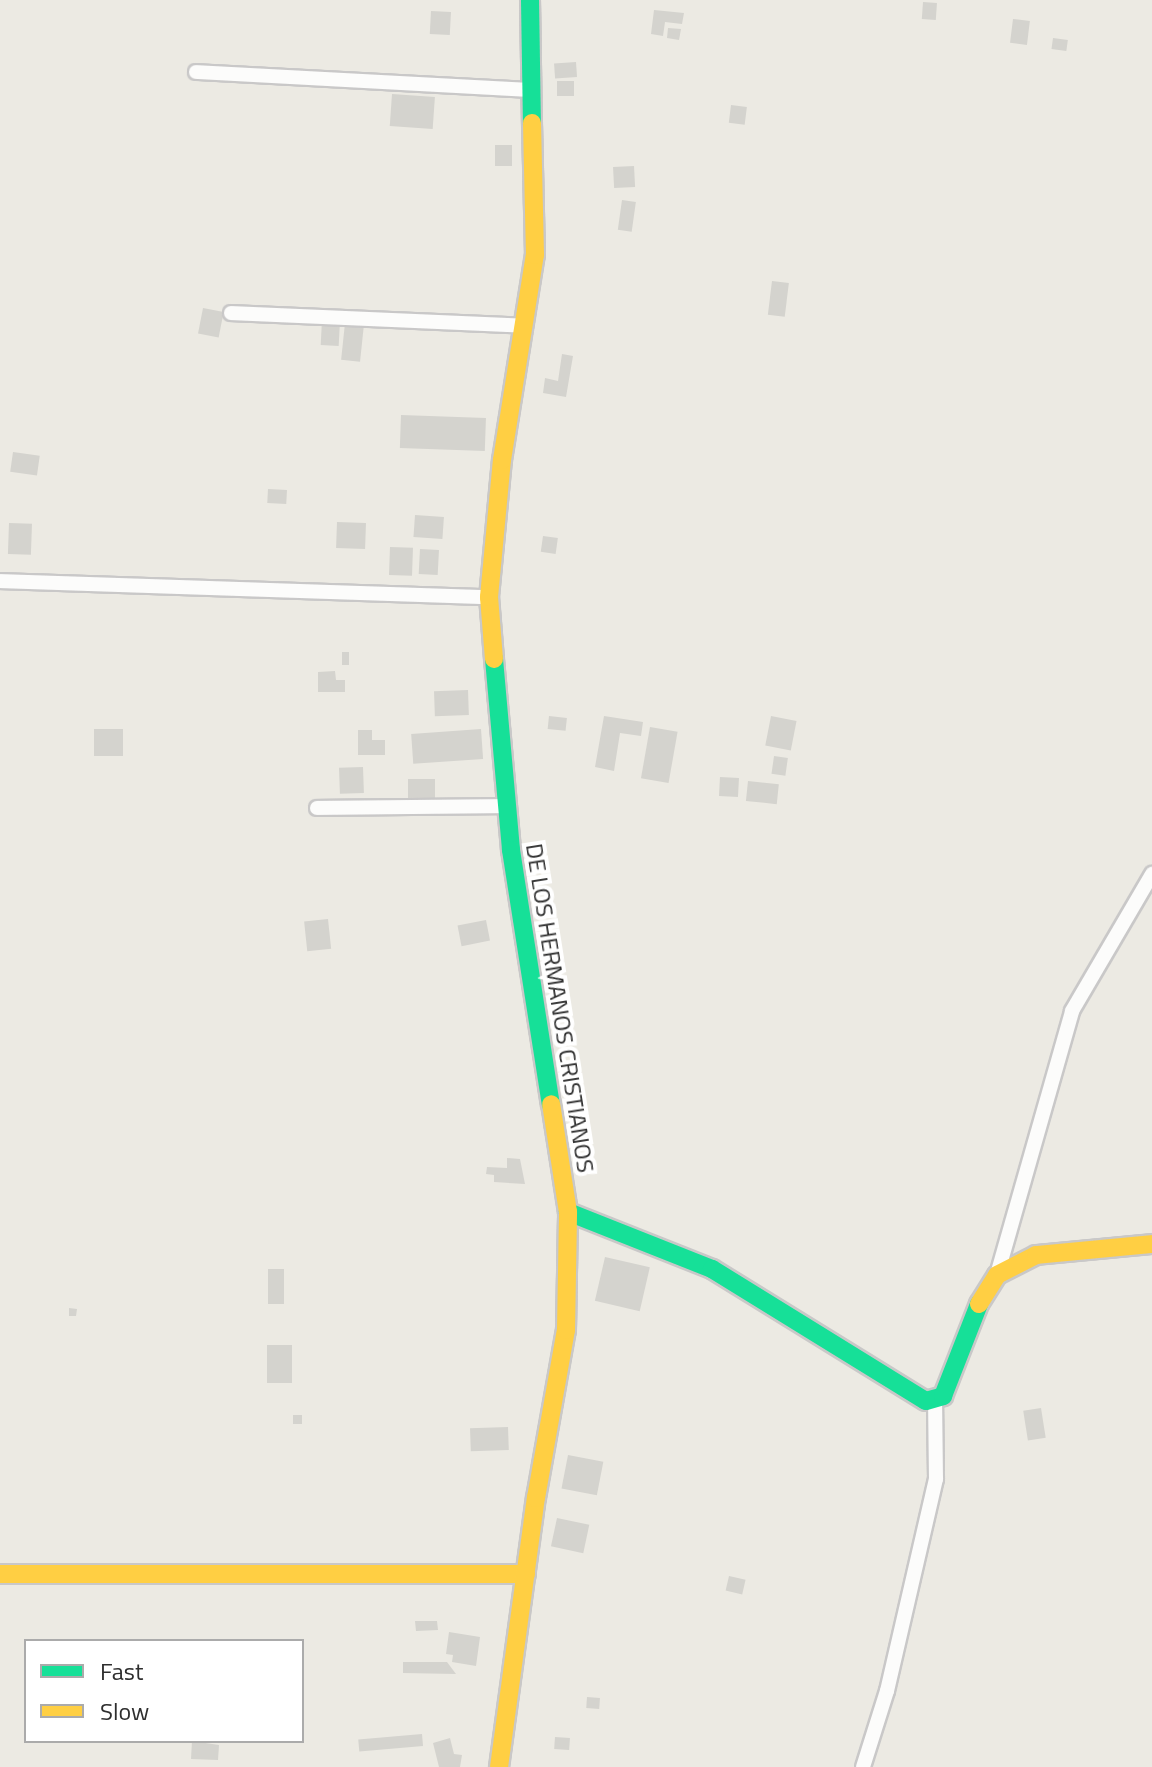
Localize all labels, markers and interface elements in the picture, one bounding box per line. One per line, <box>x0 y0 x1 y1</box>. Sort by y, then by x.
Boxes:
street label: DE LOS HERMANOS CRISTIANOS <box>520 841 600 1175</box>
legend <box>24 1639 304 1743</box>
text: Fast <box>100 1653 143 1689</box>
text: Slow <box>100 1693 149 1729</box>

